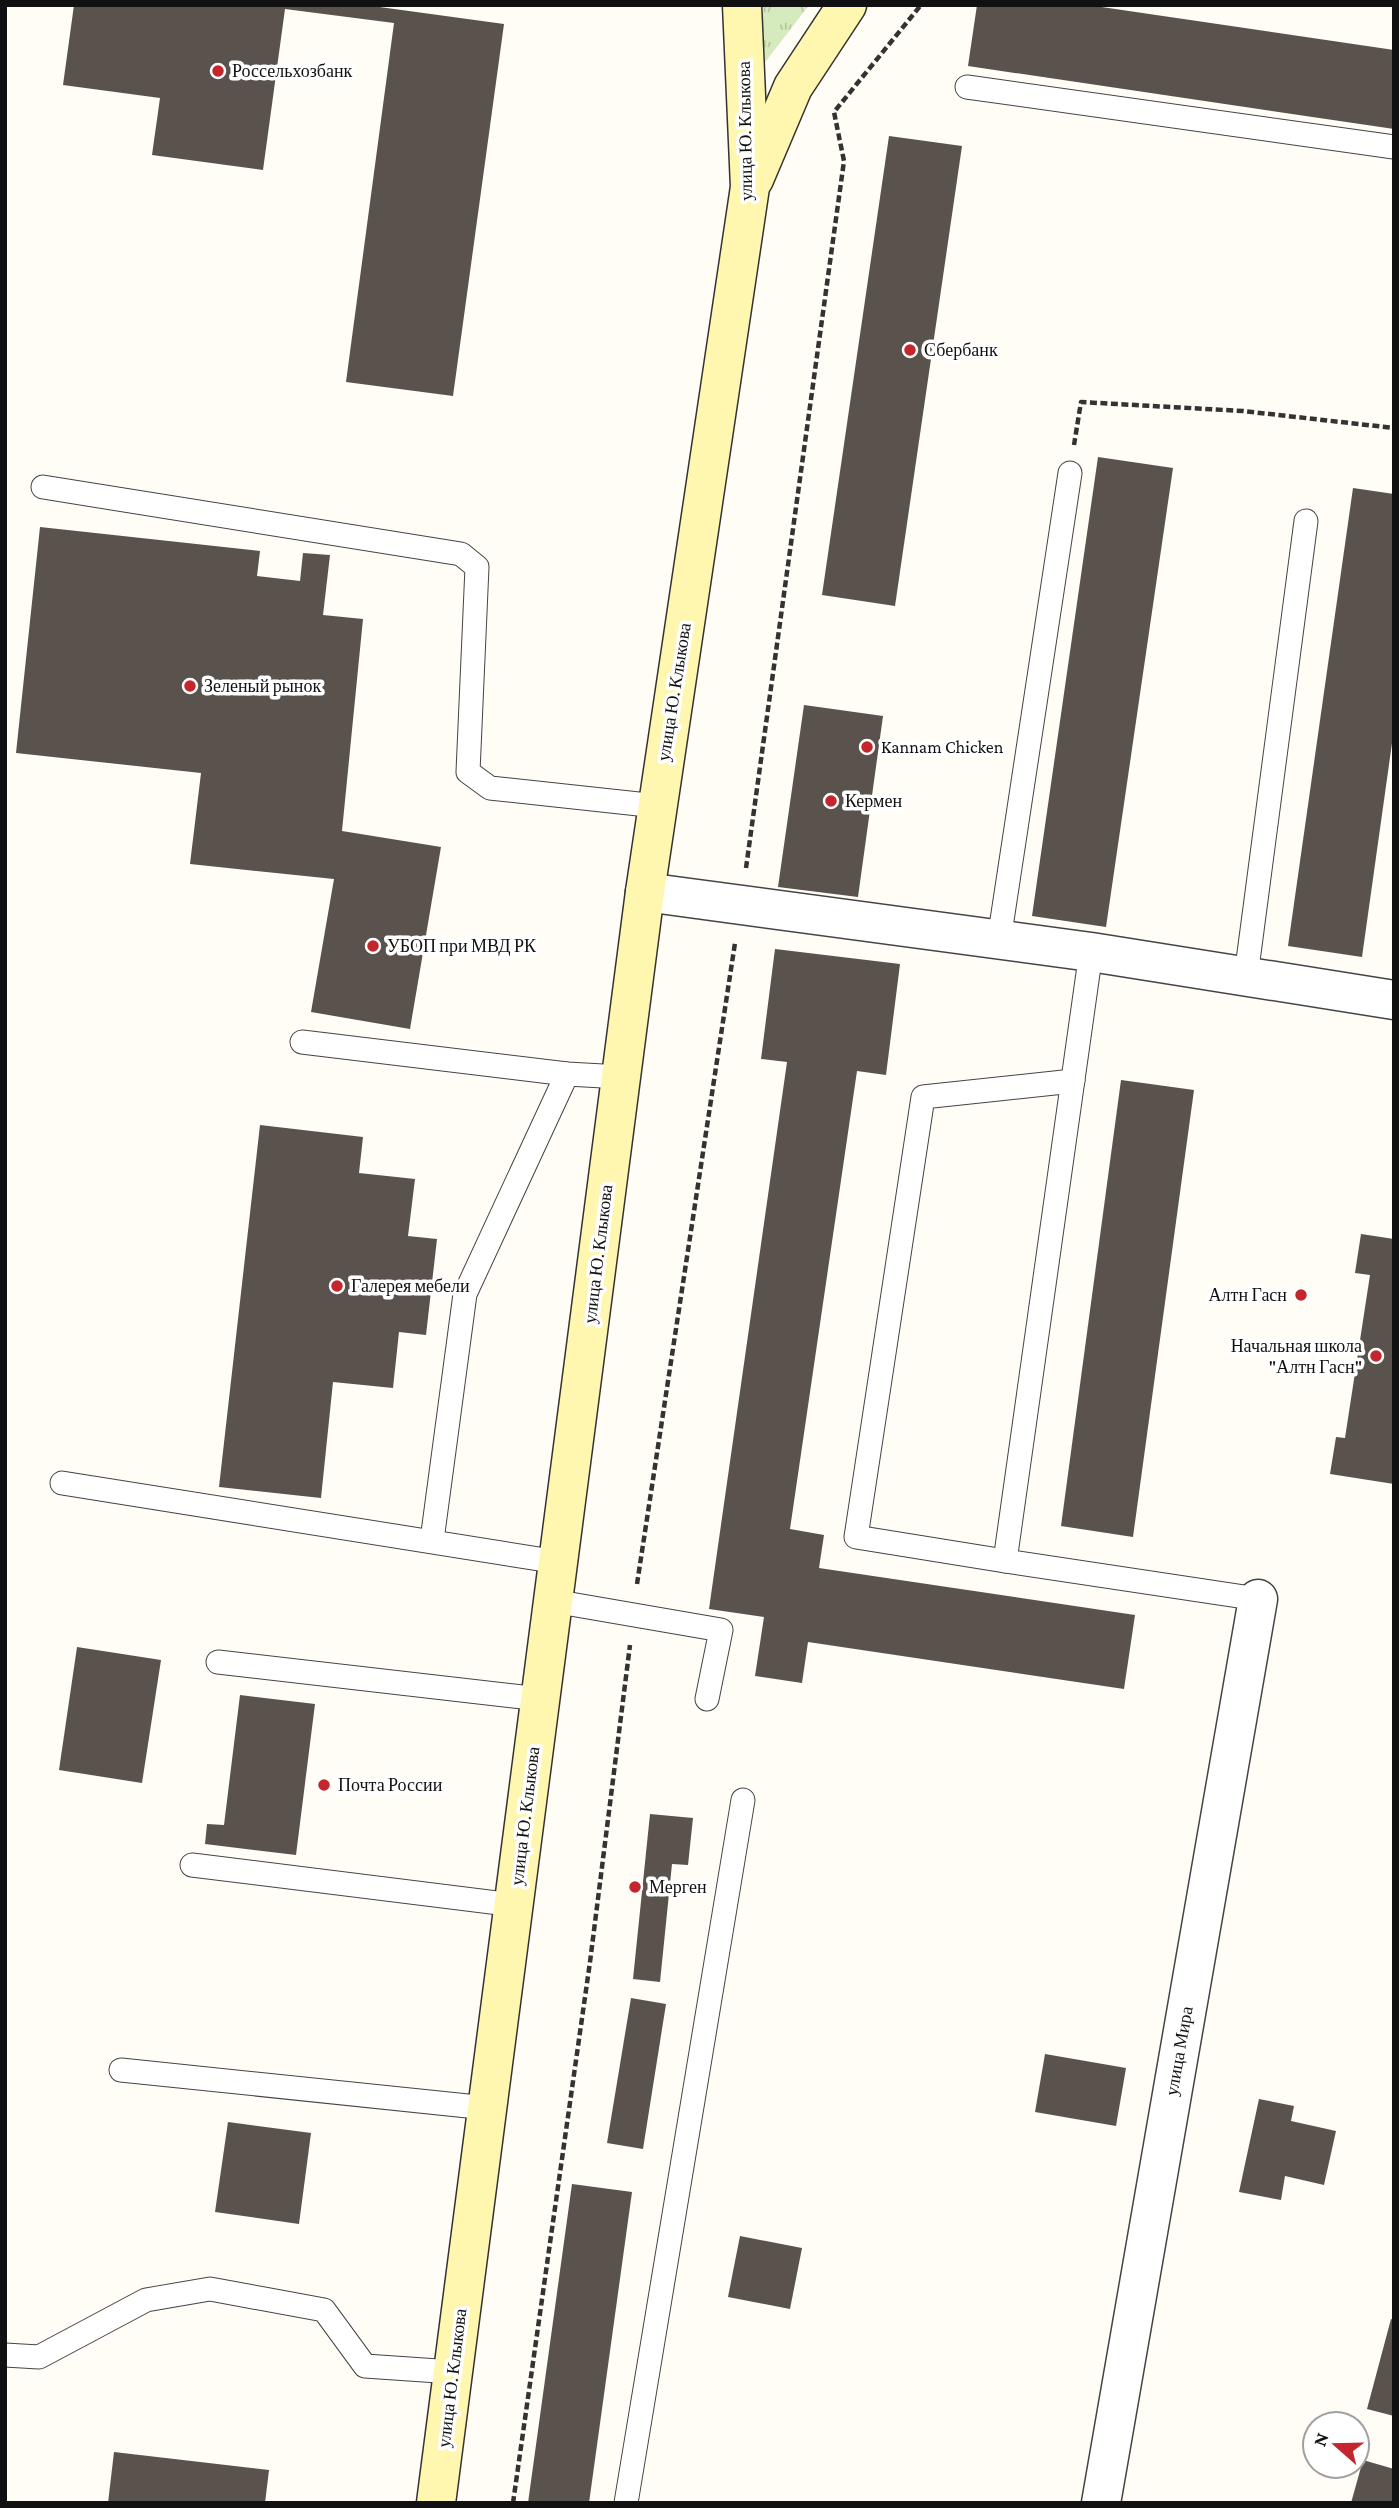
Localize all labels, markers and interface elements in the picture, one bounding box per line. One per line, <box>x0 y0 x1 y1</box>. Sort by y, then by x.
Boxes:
place label: Россельхозбанк <box>232 61 353 81</box>
street label: улица Ю. Клыкова <box>734 61 756 201</box>
marker: Россельхозбанк <box>210 63 226 79</box>
place label: Сбербанк <box>924 340 998 360</box>
marker: Сбербанк <box>902 342 918 358</box>
street label: улица Ю. Клыкова <box>653 621 695 763</box>
place label: Зеленый рынок <box>204 676 321 696</box>
marker: Зеленый рынок <box>182 678 198 694</box>
place label: Kannam Chicken <box>881 737 1004 757</box>
marker: Kannam Chicken <box>859 739 875 755</box>
place label: Кермен <box>845 791 902 811</box>
marker: Кермен <box>823 793 839 809</box>
place label: УБОП при МВД РК <box>387 936 537 956</box>
marker: УБОП при МВД РК <box>365 938 381 954</box>
street label: улица Ю. Клыкова <box>580 1183 616 1325</box>
place label: Галерея мебели <box>351 1276 470 1296</box>
marker: Галерея мебели <box>329 1278 345 1294</box>
place label: Алтн Гасн <box>1209 1285 1287 1305</box>
marker: Алтн Гасн <box>1293 1287 1309 1303</box>
place label: Начальная школа "Алтн Гасн" <box>1231 1336 1362 1377</box>
marker: Начальная школа "Алтн Гасн" <box>1368 1348 1384 1364</box>
street label: улица Ю. Клыкова <box>507 1745 543 1887</box>
place label: Почта России <box>338 1775 443 1795</box>
marker: Почта России <box>316 1777 332 1793</box>
place label: Мерген <box>649 1877 707 1897</box>
marker: Мерген <box>627 1879 643 1895</box>
street label: улица Мира <box>1161 2005 1197 2097</box>
street label: улица Ю. Клыкова <box>434 2307 470 2449</box>
north arrow <box>1301 2410 1371 2480</box>
text: N <box>1308 2430 1333 2449</box>

